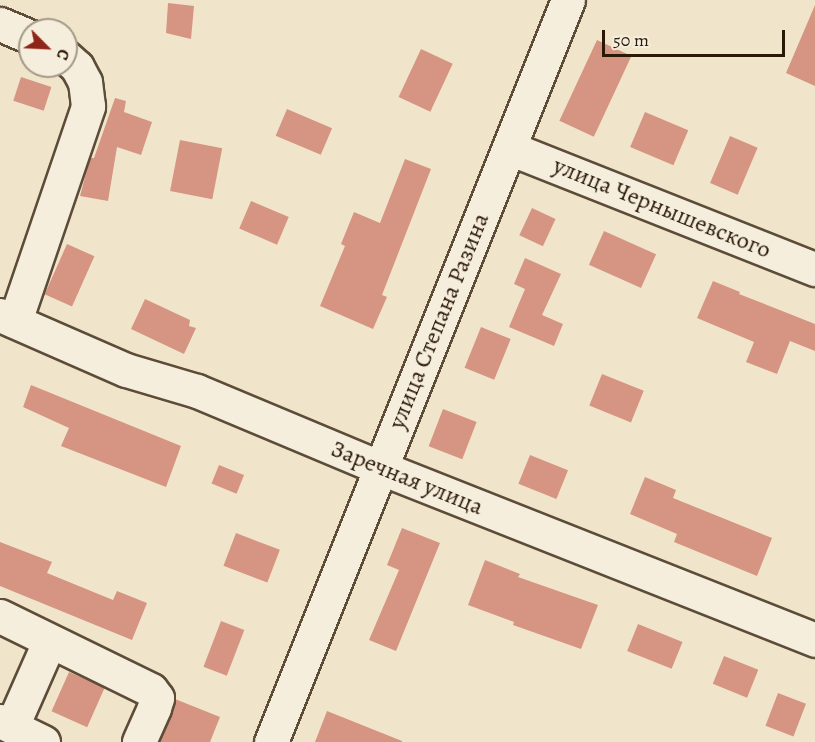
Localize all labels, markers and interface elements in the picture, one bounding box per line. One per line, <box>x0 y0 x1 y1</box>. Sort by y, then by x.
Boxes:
north arrow <box>18 18 78 78</box>
scale bar <box>605 18 788 56</box>
text: 50 m <box>613 28 649 52</box>
text: С <box>51 46 75 63</box>
street label: улица Чернышевского <box>549 151 775 265</box>
street label: улица Степана Разина <box>383 209 495 433</box>
street label: Заречная улица <box>327 434 487 522</box>

